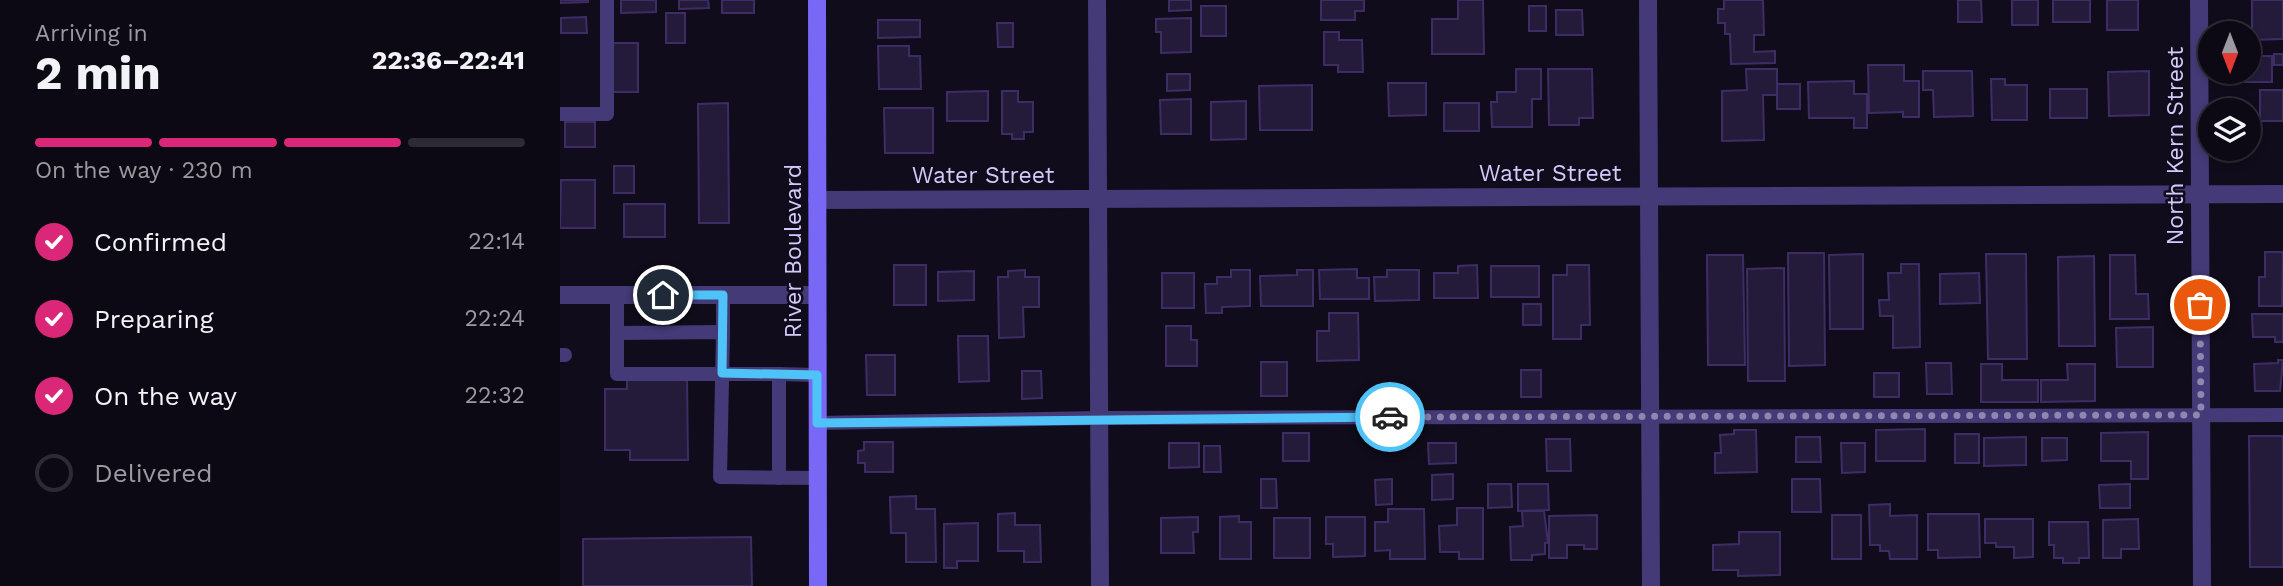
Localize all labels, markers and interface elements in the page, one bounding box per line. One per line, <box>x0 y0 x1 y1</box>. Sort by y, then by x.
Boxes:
text: Arriving in <box>35 20 148 47</box>
north arrow <box>2198 21 2261 84</box>
map controls <box>2198 21 2261 161</box>
text: 22:36–22:41 <box>372 45 525 75</box>
text: 2 min <box>35 46 161 100</box>
street label: North Kern Street <box>2162 46 2189 246</box>
button: layers <box>2198 98 2261 161</box>
text: On the way · 230 m <box>35 157 253 184</box>
street label: Water Street <box>1479 160 1622 187</box>
street label: Water Street <box>912 162 1055 189</box>
street label: River Boulevard <box>780 164 807 338</box>
icon: check <box>35 223 73 261</box>
text: Confirmed <box>94 227 227 257</box>
text: 22:14 <box>468 228 525 255</box>
pin <box>633 265 693 325</box>
pin <box>2170 275 2230 335</box>
icon: home <box>644 276 682 314</box>
icon: bag <box>2181 286 2219 324</box>
icon: check <box>35 300 73 338</box>
text: Preparing <box>94 304 214 334</box>
text: 22:24 <box>465 305 525 332</box>
icon: check <box>35 377 73 415</box>
text: On the way <box>94 381 237 411</box>
text: 22:32 <box>465 382 525 409</box>
courier <box>1355 382 1425 452</box>
icon: car <box>1371 398 1409 436</box>
text: Delivered <box>94 458 213 488</box>

